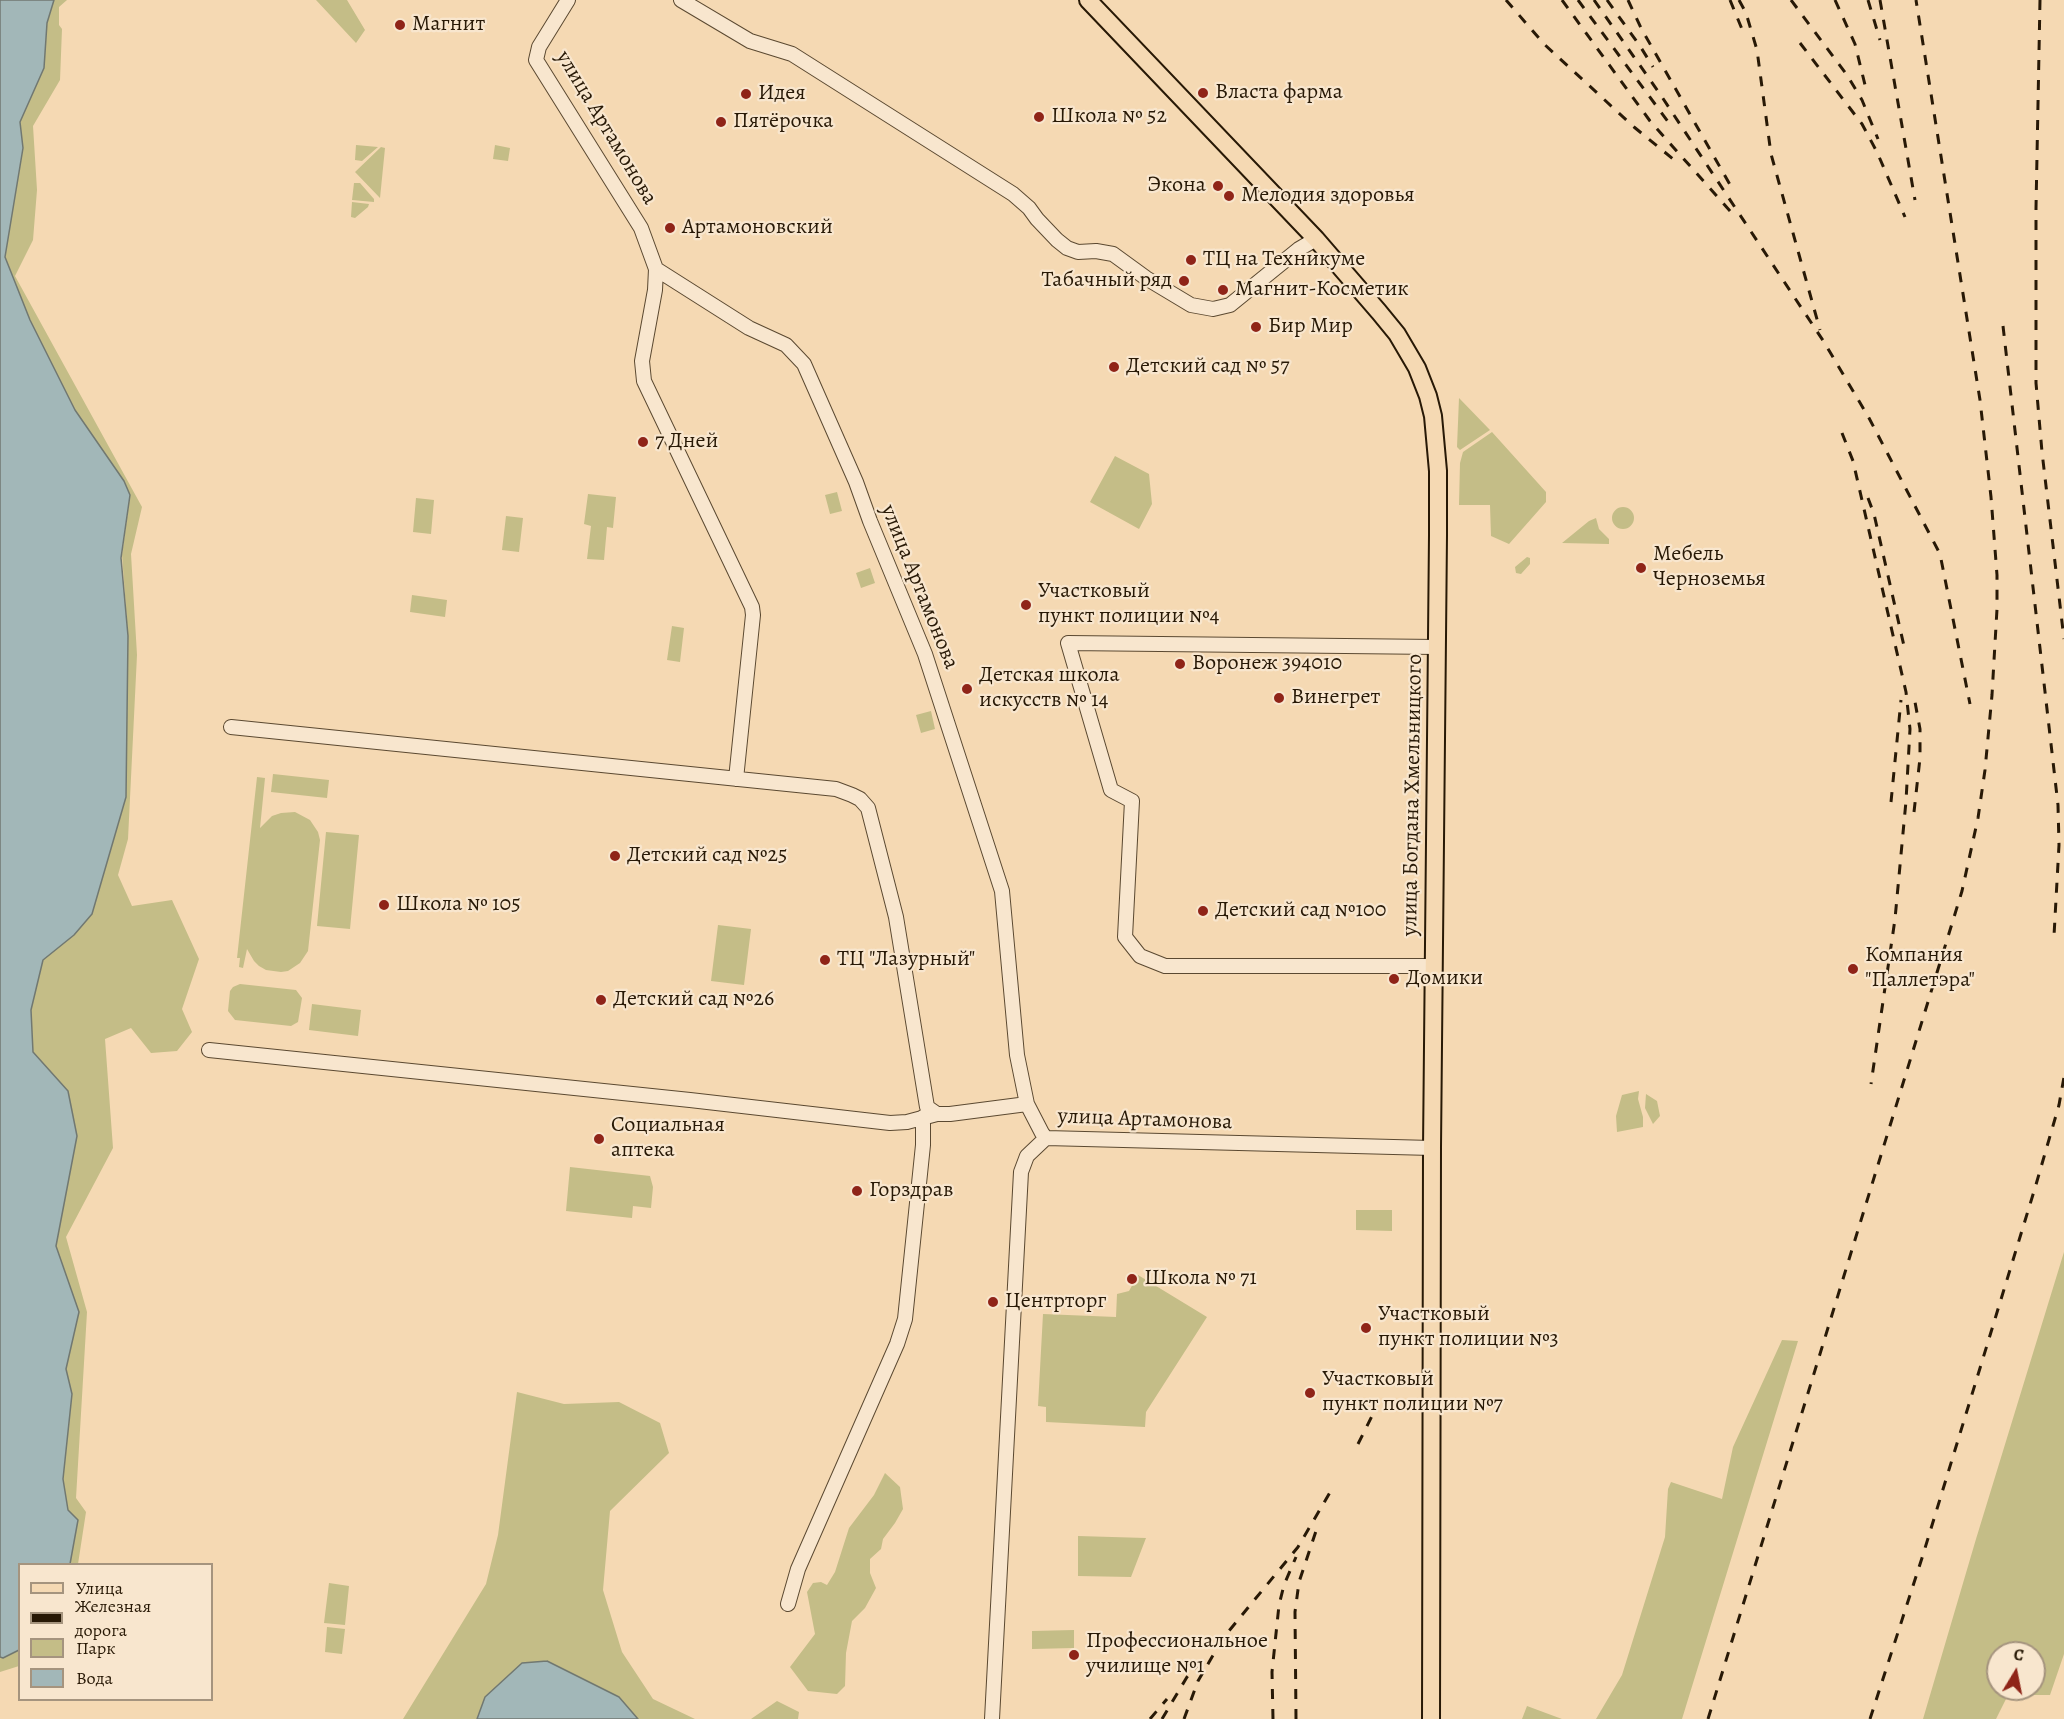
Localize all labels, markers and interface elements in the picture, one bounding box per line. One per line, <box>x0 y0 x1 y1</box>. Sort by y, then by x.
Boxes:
place label: Магнит <box>412 12 485 38</box>
marker: Магнит <box>393 18 407 32</box>
street label: улица Артамонова <box>550 46 662 210</box>
place label: Власта фарма <box>1215 80 1343 106</box>
place label: Идея <box>758 81 806 107</box>
marker: Власта фарма <box>1196 86 1210 100</box>
marker: Идея <box>739 87 753 101</box>
place label: Школа № 52 <box>1051 104 1167 130</box>
place label: Пятёрочка <box>733 109 833 135</box>
marker: Школа № 52 <box>1032 110 1046 124</box>
marker: Пятёрочка <box>714 115 728 129</box>
place label: Экона <box>1147 173 1206 199</box>
marker: Экона <box>1211 179 1225 193</box>
place label: Мелодия здоровья <box>1241 183 1415 209</box>
marker: Мелодия здоровья <box>1222 189 1236 203</box>
place label: Артамоновский <box>682 215 833 241</box>
marker: Артамоновский <box>663 221 677 235</box>
place label: ТЦ на Техникуме <box>1203 247 1365 273</box>
marker: ТЦ на Техникуме <box>1184 253 1198 267</box>
place label: Табачный ряд <box>1041 268 1172 294</box>
marker: Табачный ряд <box>1177 274 1191 288</box>
place label: Магнит-Косметик <box>1235 277 1409 303</box>
marker: Магнит-Косметик <box>1216 283 1230 297</box>
place label: Бир Мир <box>1268 314 1353 340</box>
marker: Бир Мир <box>1249 320 1263 334</box>
place label: Детский сад № 57 <box>1126 354 1290 380</box>
marker: Детский сад № 57 <box>1107 360 1121 374</box>
place label: 7 Дней <box>655 429 718 455</box>
marker: 7 Дней <box>636 435 650 449</box>
street label: улица Артамонова <box>874 501 964 673</box>
place label: Мебель Черноземья <box>1653 542 1766 594</box>
marker: Мебель Черноземья <box>1634 561 1648 575</box>
place label: Участковый пункт полиции №4 <box>1038 579 1220 630</box>
marker: Участковый пункт полиции №4 <box>1019 598 1033 612</box>
place label: Воронеж 394010 <box>1192 651 1342 677</box>
street label: улица Богдана Хмельницкого <box>1397 654 1429 936</box>
marker: Воронеж 394010 <box>1173 657 1187 671</box>
place label: Детская школа искусств № 14 <box>979 663 1120 714</box>
marker: Детская школа искусств № 14 <box>960 682 974 696</box>
place label: Винегрет <box>1291 685 1380 711</box>
marker: Винегрет <box>1272 691 1286 705</box>
place label: Детский сад №25 <box>627 843 787 869</box>
marker: Детский сад №25 <box>608 849 622 863</box>
place label: Школа № 105 <box>396 892 521 918</box>
marker: Школа № 105 <box>377 898 391 912</box>
place label: Детский сад №100 <box>1215 898 1386 924</box>
marker: Детский сад №100 <box>1196 904 1210 918</box>
place label: Компания "Паллетэра" <box>1865 943 1975 994</box>
place label: ТЦ "Лазурный" <box>837 947 975 973</box>
marker: ТЦ "Лазурный" <box>818 953 832 967</box>
marker: Компания "Паллетэра" <box>1846 962 1860 976</box>
place label: Домики <box>1406 966 1483 992</box>
marker: Домики <box>1387 972 1401 986</box>
place label: Детский сад №26 <box>613 987 774 1013</box>
marker: Детский сад №26 <box>594 993 608 1007</box>
street label: улица Артамонова <box>1057 1104 1233 1136</box>
place label: Социальная аптека <box>611 1113 725 1164</box>
marker: Социальная аптека <box>592 1132 606 1146</box>
place label: Горздрав <box>869 1178 953 1204</box>
marker: Горздрав <box>850 1184 864 1198</box>
place label: Школа № 71 <box>1144 1266 1257 1292</box>
marker: Школа № 71 <box>1125 1272 1139 1286</box>
place label: Центрторг <box>1005 1289 1106 1315</box>
marker: Центрторг <box>986 1295 1000 1309</box>
place label: Участковый пункт полиции №3 <box>1378 1302 1559 1354</box>
marker: Участковый пункт полиции №3 <box>1359 1321 1373 1335</box>
place label: Участковый пункт полиции №7 <box>1322 1367 1503 1418</box>
marker: Участковый пункт полиции №7 <box>1303 1386 1317 1400</box>
legend <box>18 1563 213 1701</box>
text: Улица <box>76 1576 123 1600</box>
text: Железная дорога <box>75 1594 151 1642</box>
place label: Профессиональное училище №1 <box>1086 1629 1268 1681</box>
text: Парк <box>76 1636 116 1660</box>
north arrow <box>1986 1641 2046 1701</box>
text: С <box>2012 1644 2026 1667</box>
marker: Профессиональное училище №1 <box>1067 1648 1081 1662</box>
text: Вода <box>76 1666 113 1690</box>

